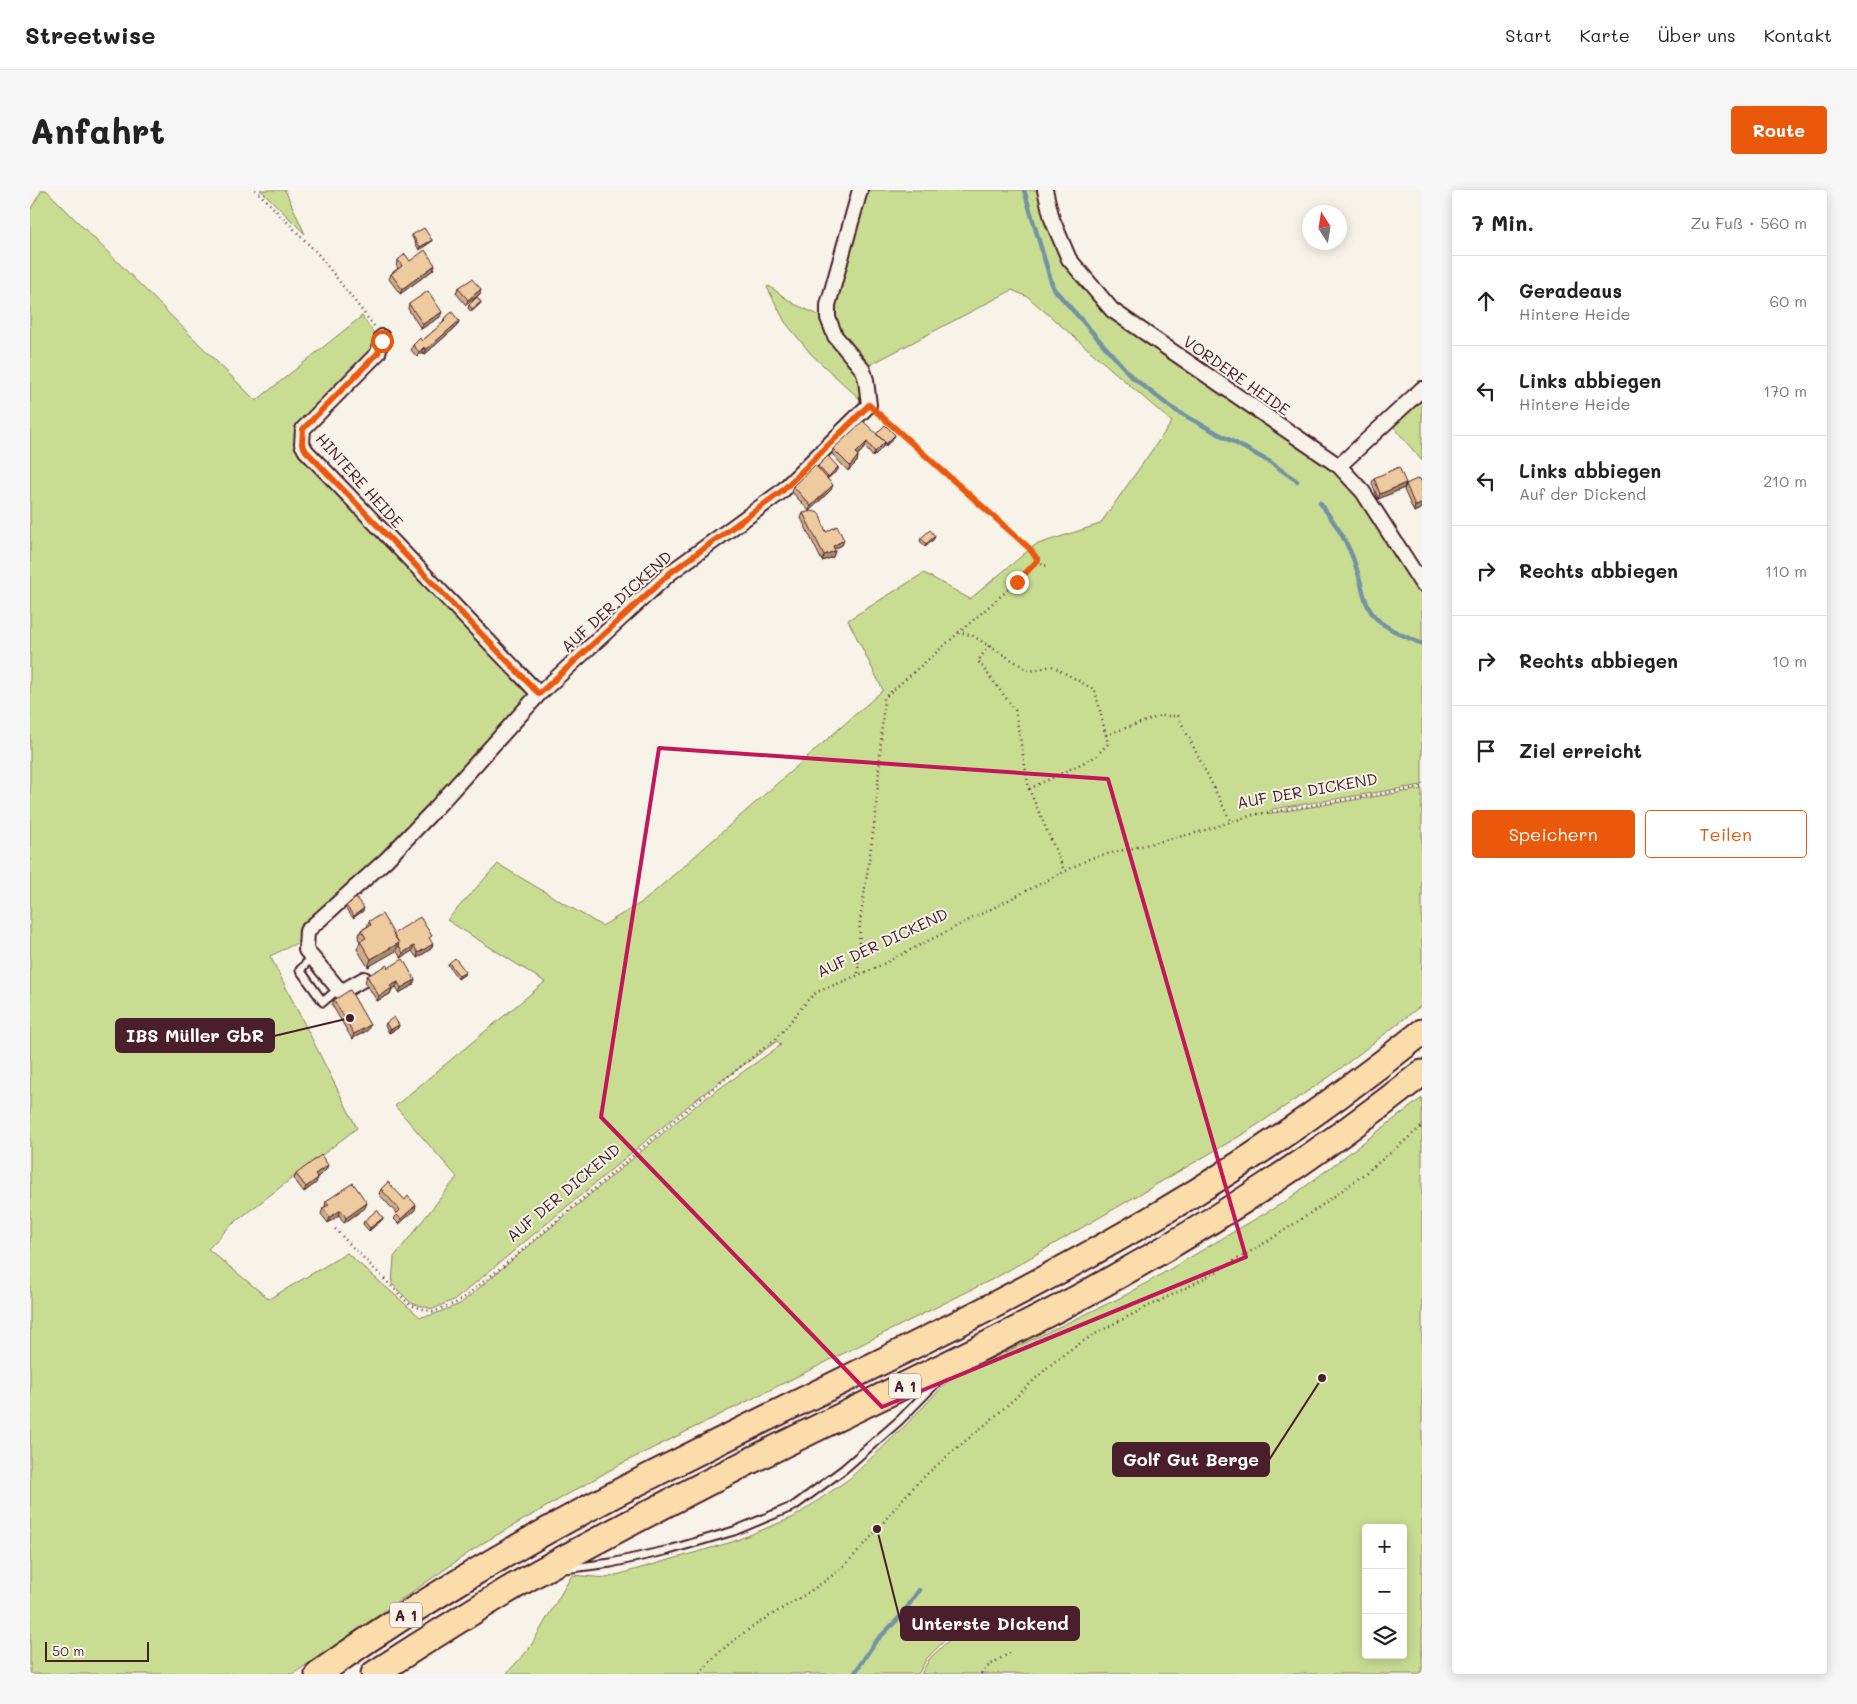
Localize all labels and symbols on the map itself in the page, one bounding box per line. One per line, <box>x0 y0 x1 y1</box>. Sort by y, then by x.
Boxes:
north arrow <box>1302 205 1347 250</box>
route start <box>371 330 394 353</box>
street label: VORDERE HEIDE <box>1180 330 1294 420</box>
street label: HINTERE HEIDE <box>312 428 408 532</box>
street label: AUF DER DICKEND <box>556 546 676 656</box>
route end <box>1006 571 1029 594</box>
street label: AUF DER DICKEND <box>1235 767 1379 813</box>
street label: AUF DER DICKEND <box>813 902 951 982</box>
callout: IBS Müller GbR <box>116 1019 274 1052</box>
text: IBS Müller GbR <box>126 1023 264 1047</box>
street label: AUF DER DICKEND <box>502 1138 624 1246</box>
road number: A 1 <box>889 1374 921 1398</box>
callout: Golf Gut Berge <box>1113 1443 1269 1476</box>
text: Golf Gut Berge <box>1123 1447 1259 1471</box>
road number: A 1 <box>390 1602 422 1628</box>
callout: Unterste Dickend <box>901 1607 1079 1640</box>
text: Unterste Dickend <box>911 1611 1069 1635</box>
scale bar <box>45 1639 149 1662</box>

